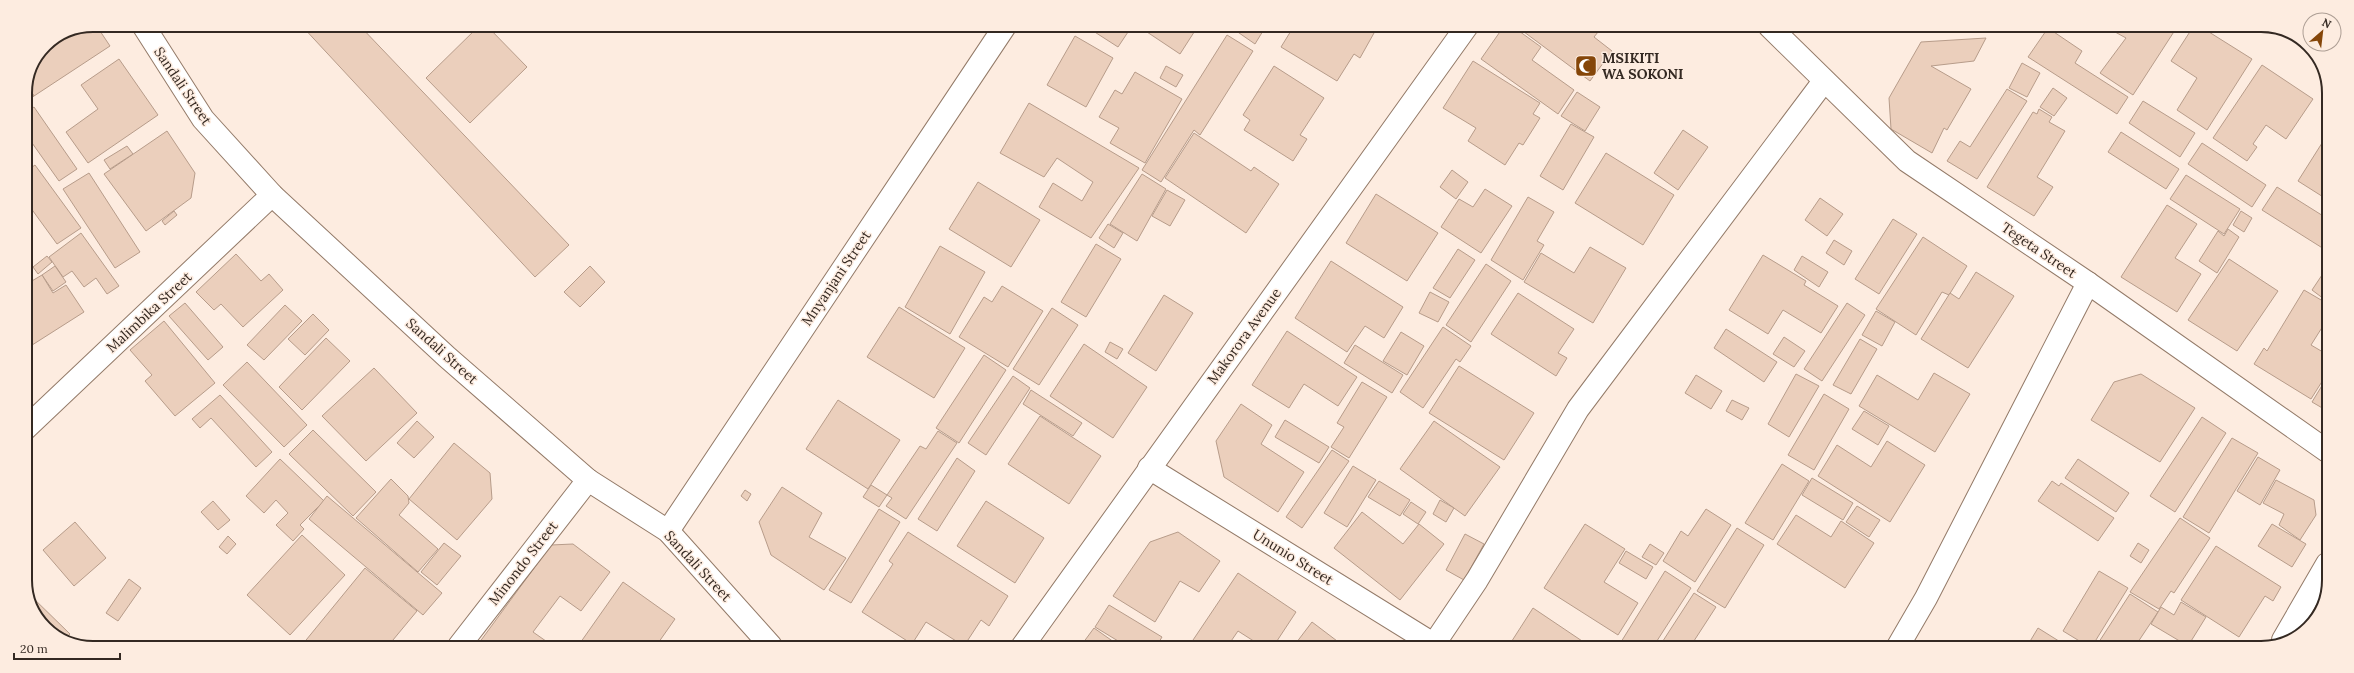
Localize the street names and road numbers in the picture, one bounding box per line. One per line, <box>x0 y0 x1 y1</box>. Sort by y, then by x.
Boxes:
street label: Sandali Street <box>150 44 216 129</box>
street label: Tegeta Street <box>1998 218 2081 282</box>
street label: Mnyanjani Street <box>798 226 875 329</box>
street label: Malimbika Street <box>102 267 196 356</box>
street label: Makorora Avenue <box>1203 284 1285 387</box>
street label: Sandali Street <box>402 314 482 388</box>
street label: Minondo Street <box>485 517 562 609</box>
street label: Ununio Street <box>1249 525 1337 589</box>
street label: Sandali Street <box>661 527 736 606</box>

